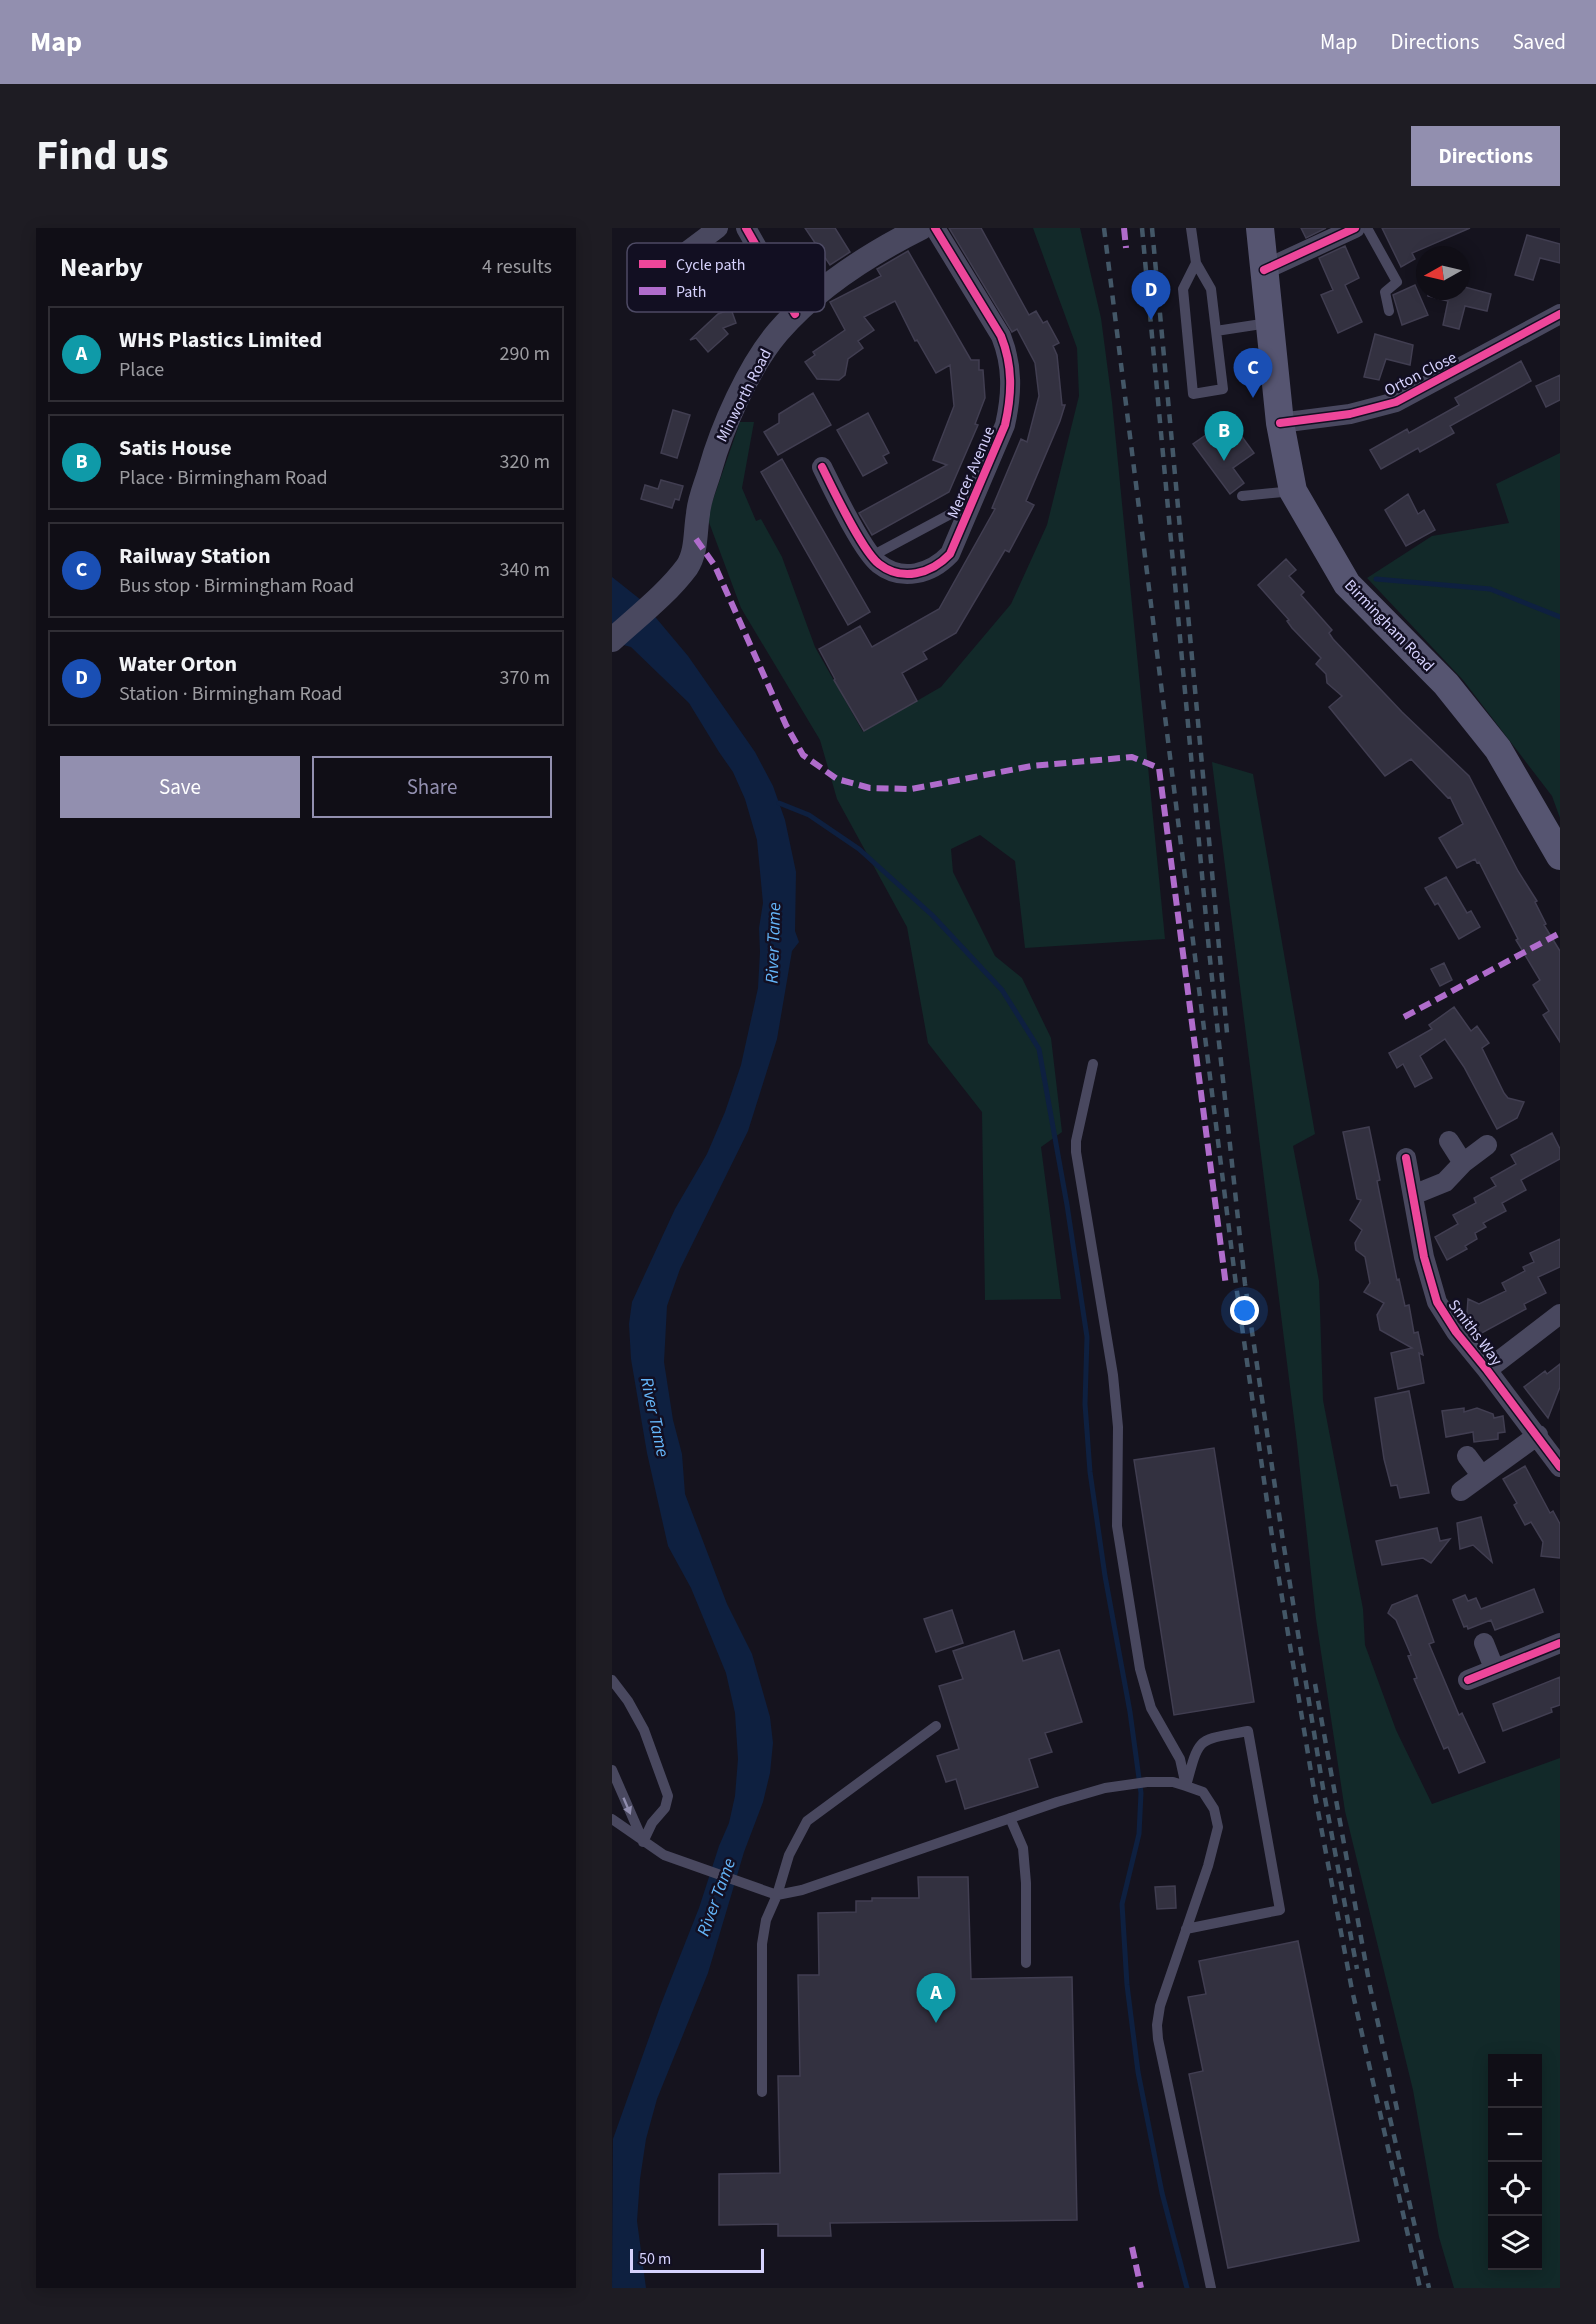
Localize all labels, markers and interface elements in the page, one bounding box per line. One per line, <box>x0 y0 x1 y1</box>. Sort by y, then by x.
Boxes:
text: Map <box>30 22 82 62</box>
text: Map <box>1320 27 1358 57</box>
text: Directions <box>1391 27 1479 57</box>
text: Saved <box>1512 27 1566 57</box>
text: Find us <box>36 126 169 186</box>
button: Directions <box>1411 126 1560 186</box>
legend <box>627 243 825 312</box>
north arrow <box>1416 246 1470 300</box>
text: Nearby <box>60 249 143 286</box>
text: 4 results <box>482 253 552 281</box>
text: Cycle path <box>676 254 745 276</box>
pin: D <box>1132 270 1170 320</box>
text: Path <box>676 281 706 303</box>
text: WHS Plastics Limited <box>119 324 322 356</box>
text: A <box>76 340 87 368</box>
text: 290 m <box>500 340 550 368</box>
street label: Minworth Road <box>711 345 777 446</box>
street label: Orton Close <box>1380 346 1460 402</box>
pin: C <box>1234 348 1272 398</box>
text: Place <box>119 356 164 384</box>
pin: B <box>1204 412 1244 461</box>
street label: Mercer Avenue <box>942 423 1000 522</box>
text: Satis House <box>119 432 232 464</box>
text: B <box>75 448 88 476</box>
text: 320 m <box>500 448 550 476</box>
text: Place · Birmingham Road <box>119 464 328 492</box>
text: Railway Station <box>119 540 271 572</box>
text: C <box>76 556 87 584</box>
text: 340 m <box>500 556 550 584</box>
text: Bus stop · Birmingham Road <box>119 572 354 600</box>
street label: Birmingham Road <box>1340 575 1439 677</box>
text: Water Orton <box>119 648 237 680</box>
text: D <box>75 664 88 692</box>
text: 370 m <box>500 664 550 692</box>
text: Station · Birmingham Road <box>119 680 342 708</box>
button: Save <box>60 756 300 818</box>
button: Share <box>312 756 552 818</box>
water label: River Tame <box>760 902 787 984</box>
street label: Smiths Way <box>1443 1295 1508 1371</box>
your location <box>1230 1296 1259 1325</box>
water label: River Tame <box>634 1375 675 1460</box>
one-way arrow <box>623 1797 633 1815</box>
water label: River Tame <box>691 1854 742 1940</box>
pin: A <box>916 1974 956 2023</box>
map controls <box>1488 2054 1542 2270</box>
button: + <box>1488 2054 1542 2108</box>
button: − <box>1488 2108 1542 2162</box>
button: locate <box>1488 2162 1542 2216</box>
button: layers <box>1488 2216 1542 2270</box>
scale bar <box>630 2246 764 2274</box>
text: 50 m <box>639 2248 671 2270</box>

